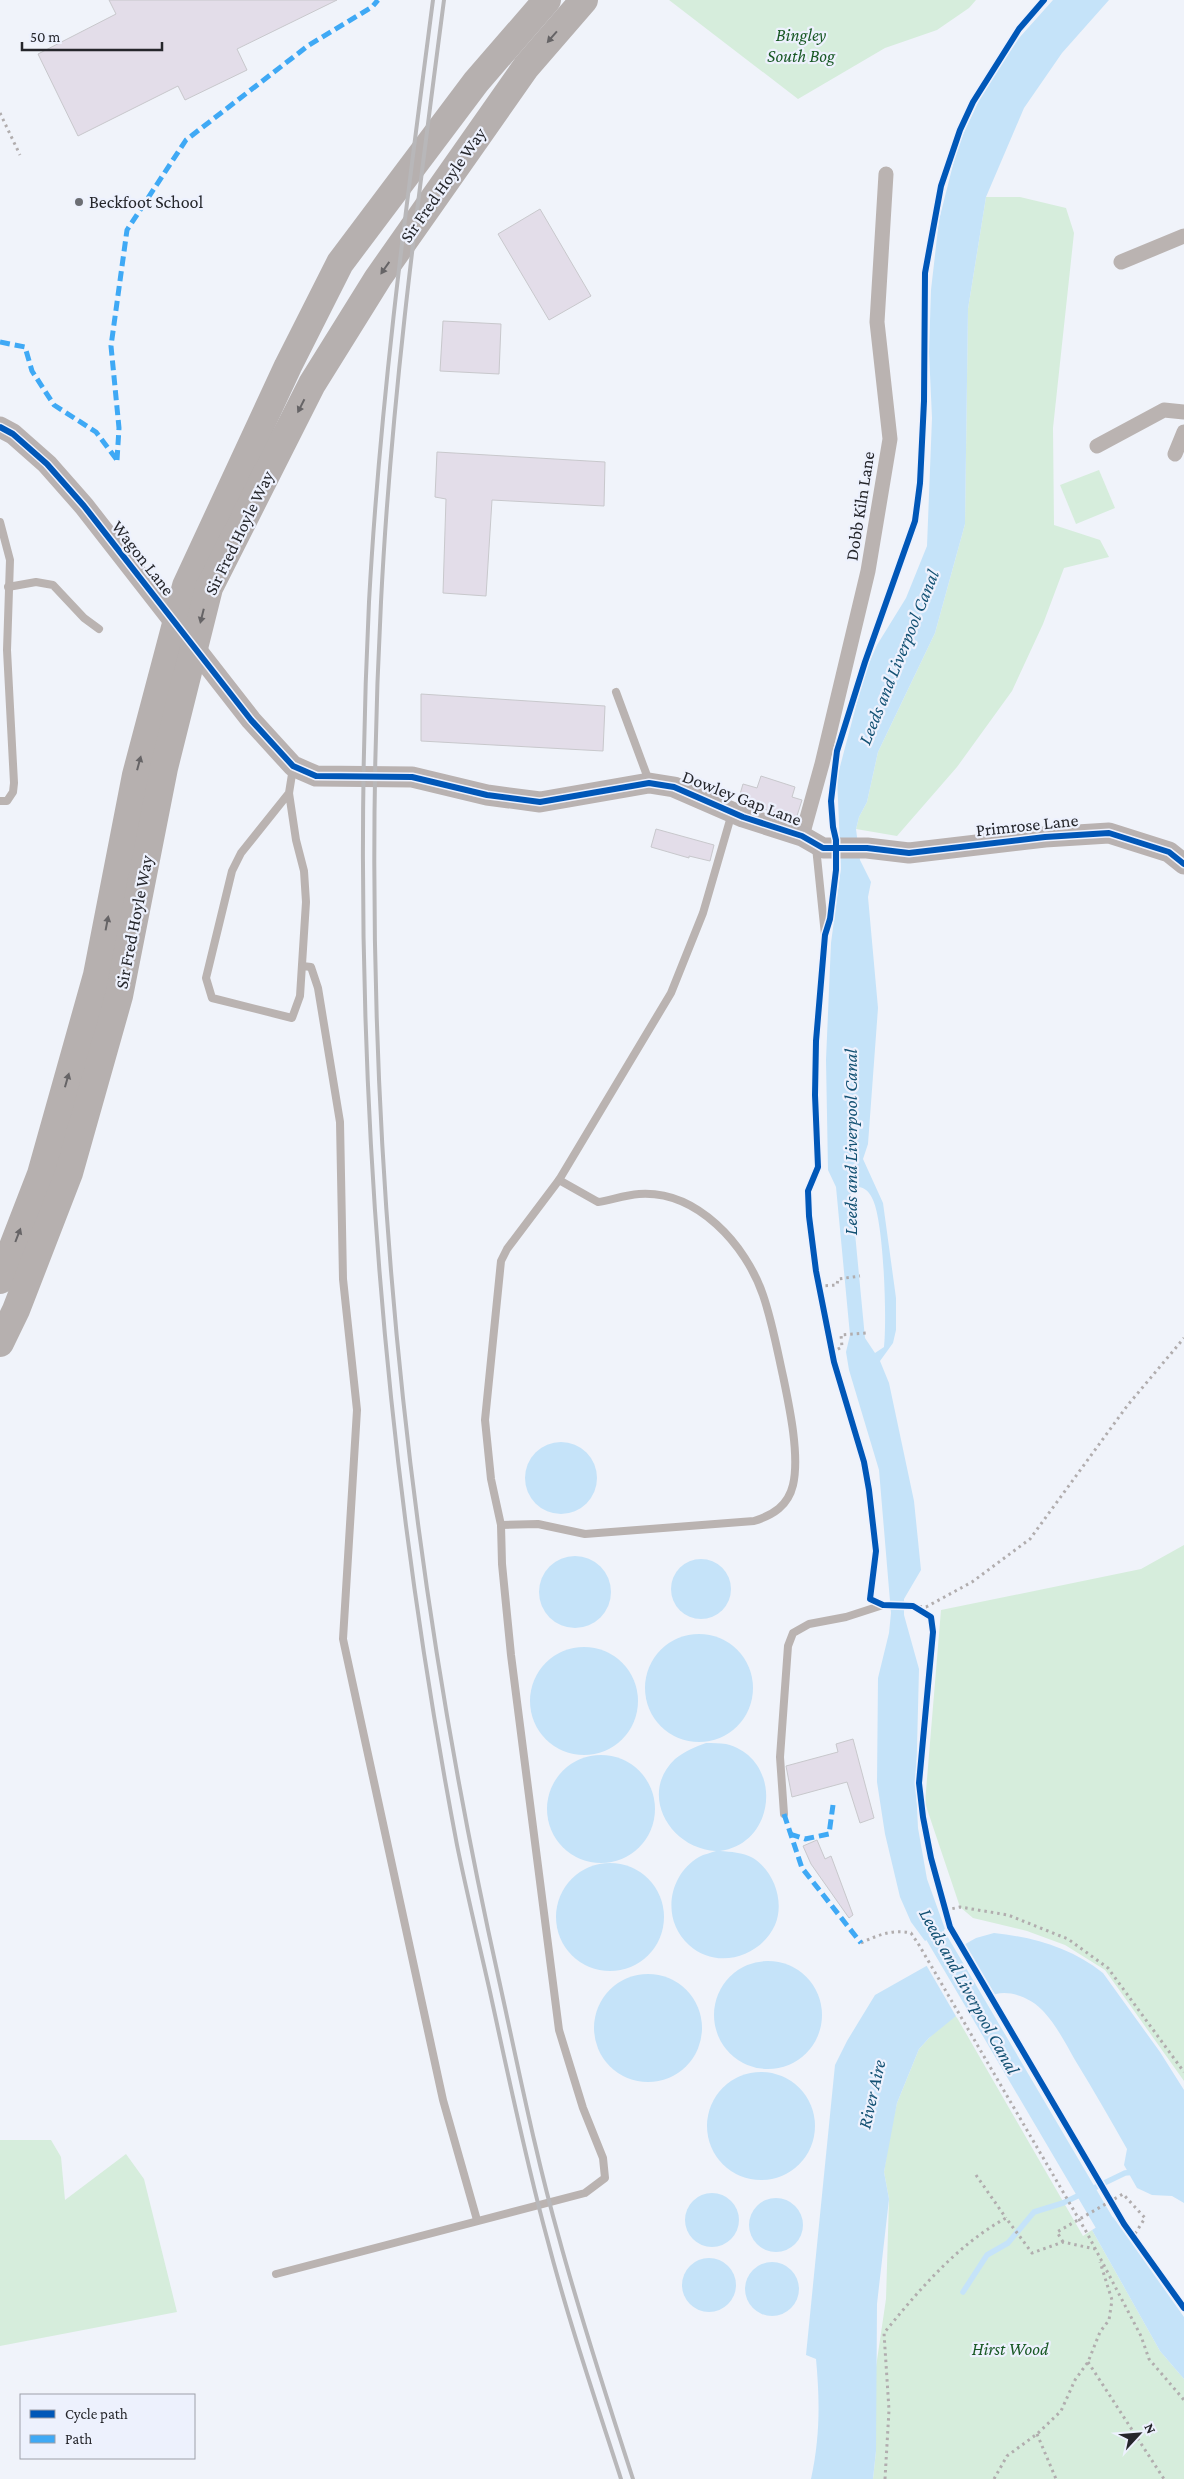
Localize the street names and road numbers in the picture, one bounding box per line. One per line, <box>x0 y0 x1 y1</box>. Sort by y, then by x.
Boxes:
street label: Sir Fred Hoyle Way <box>396 123 491 246</box>
street label: Dobb Kiln Lane <box>841 450 879 562</box>
street label: Sir Fred Hoyle Way <box>200 467 278 598</box>
street label: Wagon Lane <box>108 517 178 599</box>
street label: Dowley Gap Lane <box>680 766 804 830</box>
street label: Primrose Lane <box>975 810 1079 840</box>
street label: Sir Fred Hoyle Way <box>111 853 157 991</box>

